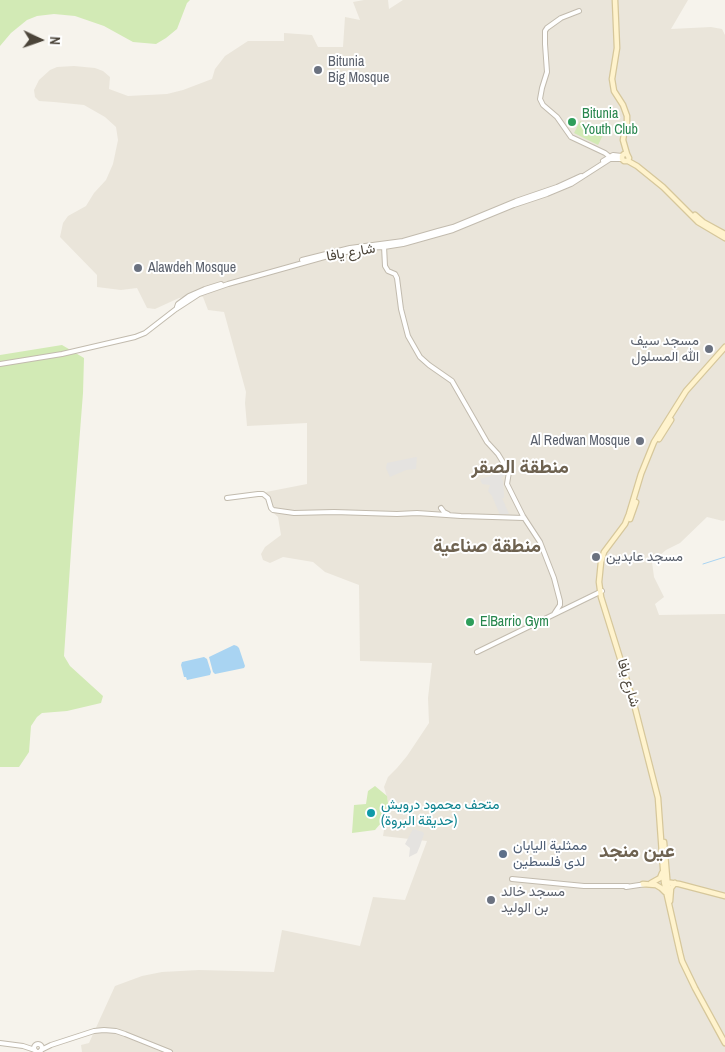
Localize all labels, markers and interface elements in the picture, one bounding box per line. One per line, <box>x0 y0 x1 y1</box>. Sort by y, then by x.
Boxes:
north arrow <box>15 15 65 65</box>
text: N <box>46 36 64 45</box>
place label: Bitunia Big Mosque <box>328 54 389 86</box>
marker: Bitunia Big Mosque <box>312 64 324 76</box>
place label: Bitunia Youth Club <box>582 106 638 138</box>
marker: Bitunia Youth Club <box>566 116 578 128</box>
street label: شارع يافا <box>325 240 377 266</box>
place label: Alawdeh Mosque <box>148 260 236 276</box>
marker: Alawdeh Mosque <box>132 262 144 274</box>
place label: مسجد سيف الله المسلول <box>630 333 699 366</box>
marker: مسجد سيف الله المسلول <box>703 343 715 355</box>
place label: Al Redwan Mosque <box>530 433 630 449</box>
marker: Al Redwan Mosque <box>634 435 646 447</box>
district label: منطقة الصقر <box>471 457 569 479</box>
district label: منطقة صناعية <box>433 536 541 558</box>
place label: مسجد عابدين <box>606 549 683 565</box>
marker: مسجد عابدين <box>590 551 602 563</box>
place label: ElBarrio Gym <box>480 614 549 630</box>
marker: ElBarrio Gym <box>464 616 476 628</box>
street label: شارع يافا <box>613 657 643 709</box>
place label: متحف محمود درويش (حديقة البروة) <box>381 797 500 830</box>
marker: متحف محمود درويش (حديقة البروة) <box>365 807 377 819</box>
place label: ممثلية اليابان لدى فلسطين <box>513 838 587 870</box>
district label: عين منجد <box>599 841 675 863</box>
marker: ممثلية اليابان لدى فلسطين <box>497 848 509 860</box>
place label: مسجد خالد بن الوليد <box>501 884 565 916</box>
marker: مسجد خالد بن الوليد <box>485 894 497 906</box>

